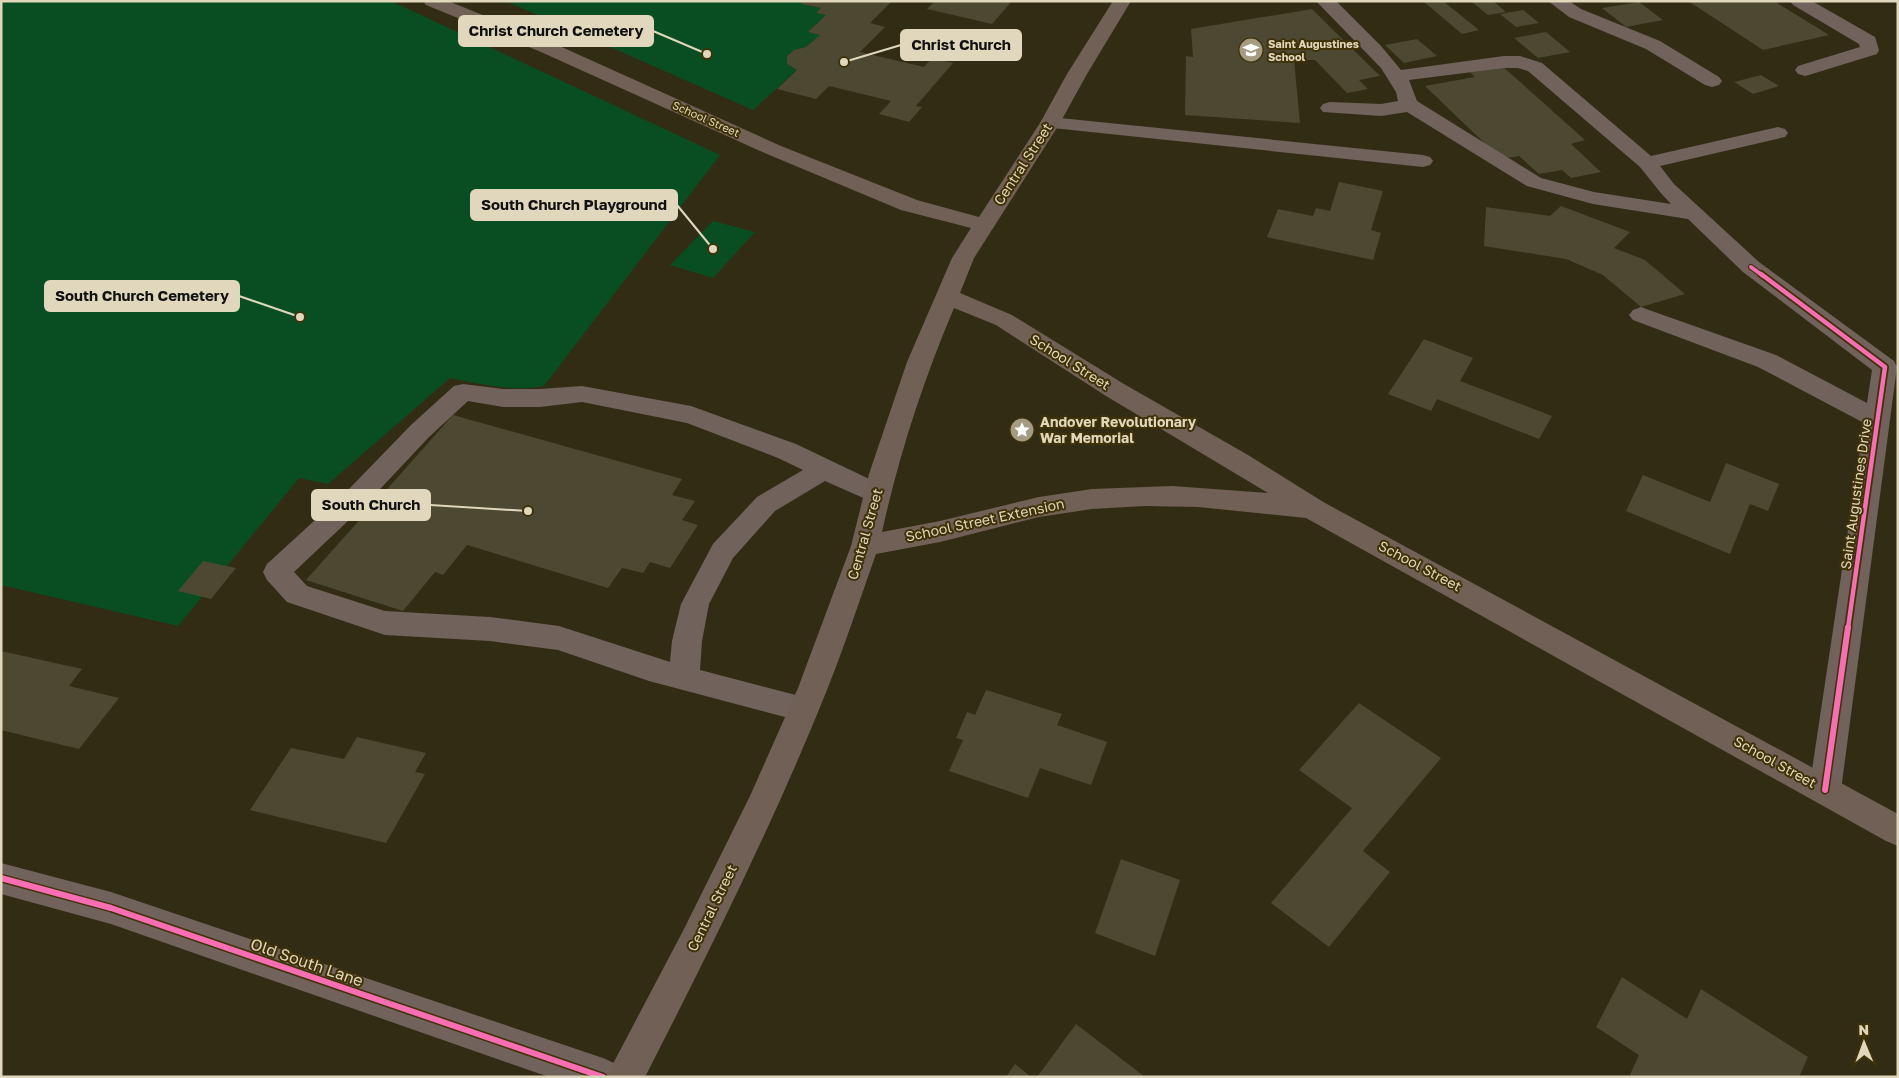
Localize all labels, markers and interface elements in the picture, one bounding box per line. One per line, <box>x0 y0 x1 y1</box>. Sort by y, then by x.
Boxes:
callout: Christ Church Cemetery <box>459 16 653 46</box>
text: Christ Church Cemetery <box>469 21 643 39</box>
callout: Christ Church <box>901 30 1021 60</box>
text: Christ Church <box>911 35 1011 53</box>
school or university icon: Saint Augustines School <box>1238 37 1264 63</box>
place label: Saint Augustines School <box>1268 37 1359 63</box>
street label: School Street <box>671 98 742 139</box>
street label: Central Street <box>990 120 1055 208</box>
callout: South Church Playground <box>471 190 677 220</box>
text: South Church Playground <box>481 195 667 213</box>
callout: South Church Cemetery <box>45 281 239 311</box>
text: South Church Cemetery <box>55 286 229 304</box>
street label: School Street <box>1027 330 1114 393</box>
place label: Andover Revolutionary War Memorial <box>1040 413 1197 446</box>
place icon: Andover Revolutionary War Memorial <box>1009 417 1035 443</box>
street label: Saint Augustines Drive <box>1837 418 1874 570</box>
street label: Central Street <box>843 486 886 582</box>
callout: South Church <box>312 490 430 520</box>
street label: School Street Extension <box>904 494 1066 545</box>
text: South Church <box>322 495 420 513</box>
street label: School Street <box>1376 537 1465 595</box>
street label: School Street <box>1731 732 1819 791</box>
street label: Central Street <box>683 862 740 954</box>
street label: Old South Lane <box>248 933 366 991</box>
north arrow <box>1839 1018 1889 1068</box>
text: N <box>1858 1021 1869 1038</box>

